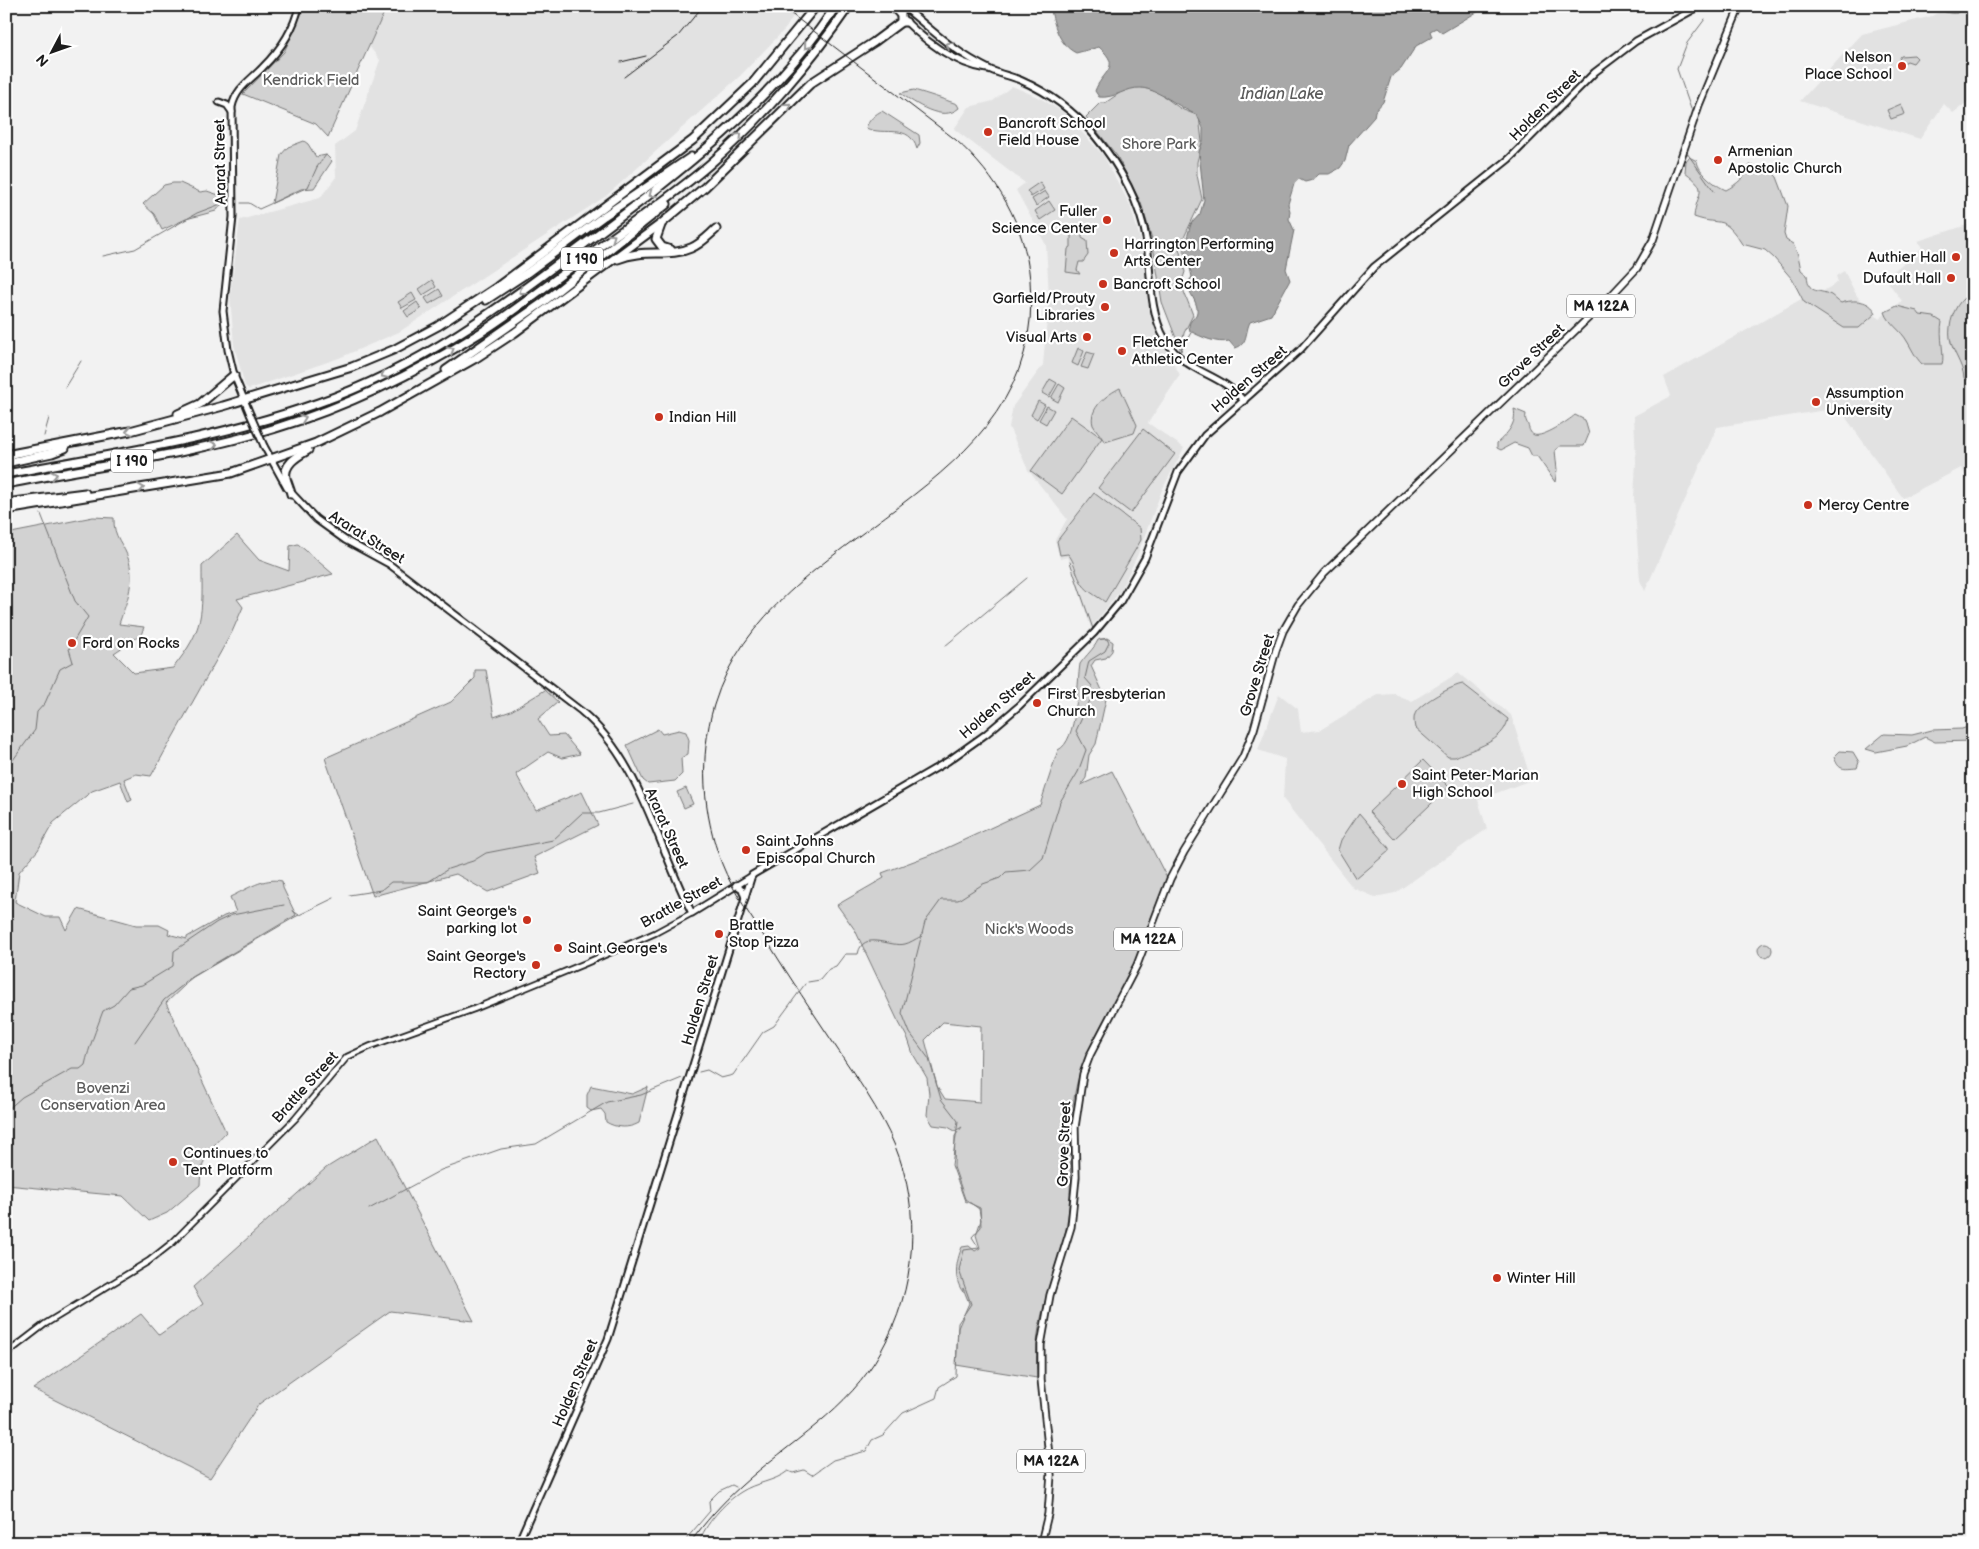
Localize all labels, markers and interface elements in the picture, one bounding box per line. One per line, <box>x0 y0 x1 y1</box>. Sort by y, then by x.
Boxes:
north arrow <box>28 28 78 78</box>
one-way arrow <box>804 40 813 49</box>
one-way arrow <box>946 42 955 52</box>
place label: Nelson Place School <box>1804 48 1892 84</box>
text: N <box>33 51 52 70</box>
marker: Nelson Place School <box>1896 60 1908 72</box>
street label: Holden Street <box>1506 65 1585 145</box>
park label: Kendrick Field <box>263 71 359 90</box>
water label: Indian Lake <box>1239 85 1324 104</box>
one-way arrow <box>782 103 791 112</box>
place label: Bancroft School Field House <box>998 114 1106 150</box>
street label: Ararat Street <box>210 118 231 205</box>
marker: Bancroft School Field House <box>982 126 994 138</box>
one-way arrow <box>733 133 742 142</box>
park label: Shore Park <box>1122 135 1197 154</box>
place label: Armenian Apostolic Church <box>1728 142 1842 178</box>
marker: Armenian Apostolic Church <box>1712 154 1724 166</box>
one-way arrow <box>649 188 658 196</box>
place label: Fuller Science Center <box>992 202 1098 238</box>
marker: Fuller Science Center <box>1101 214 1113 226</box>
one-way arrow <box>606 234 616 243</box>
place label: Harrington Performing Arts Center <box>1124 235 1274 271</box>
marker: Harrington Performing Arts Center <box>1108 247 1120 259</box>
road number: I 190 <box>561 248 603 270</box>
place label: Authier Hall <box>1868 248 1946 267</box>
marker: Authier Hall <box>1950 251 1962 263</box>
place label: Dufault Hall <box>1863 269 1941 288</box>
marker: Dufault Hall <box>1945 272 1957 284</box>
place label: Bancroft School <box>1113 275 1221 294</box>
marker: Bancroft School <box>1097 278 1109 290</box>
one-way arrow <box>518 285 528 294</box>
place label: Garfield/Prouty Libraries <box>992 289 1096 325</box>
road number: MA 122A <box>1567 294 1635 318</box>
marker: Garfield/Prouty Libraries <box>1099 301 1111 313</box>
street label: Grove Street <box>1494 319 1569 393</box>
place label: Visual Arts <box>1006 328 1078 347</box>
marker: Visual Arts <box>1081 331 1093 343</box>
place label: Fletcher Athletic Center <box>1132 333 1233 369</box>
street label: Holden Street <box>1208 341 1291 417</box>
marker: Fletcher Athletic Center <box>1116 345 1128 357</box>
one-way arrow <box>445 347 454 357</box>
one-way arrow <box>380 369 389 379</box>
place label: Assumption University <box>1826 384 1904 420</box>
marker: Assumption University <box>1810 396 1822 408</box>
place label: Indian Hill <box>669 408 736 427</box>
marker: Indian Hill <box>653 411 665 423</box>
one-way arrow <box>299 414 307 424</box>
one-way arrow <box>125 425 134 436</box>
one-way arrow <box>209 440 218 451</box>
road number: I 190 <box>111 450 153 472</box>
one-way arrow <box>50 470 59 481</box>
one-way arrow <box>136 484 145 494</box>
place label: Mercy Centre <box>1818 496 1909 515</box>
marker: Mercy Centre <box>1802 499 1814 511</box>
street label: Ararat Street <box>325 507 409 568</box>
street label: Grove Street <box>1236 631 1279 719</box>
place label: Ford on Rocks <box>82 634 180 653</box>
marker: Ford on Rocks <box>66 637 78 649</box>
street label: Holden Street <box>956 667 1039 743</box>
place label: First Presbyterian Church <box>1047 685 1166 721</box>
marker: First Presbyterian Church <box>1031 697 1043 709</box>
place label: Saint Peter-Marian High School <box>1412 766 1539 802</box>
marker: Saint Peter-Marian High School <box>1396 778 1408 790</box>
street label: Ararat Street <box>640 785 693 872</box>
place label: Saint Johns Episcopal Church <box>756 832 875 868</box>
marker: Saint Johns Episcopal Church <box>740 844 752 856</box>
street label: Brattle Street <box>637 872 726 933</box>
place label: Saint George's parking lot <box>418 902 518 938</box>
marker: Saint George's parking lot <box>521 914 533 926</box>
place label: Brattle Stop Pizza <box>729 916 799 952</box>
park label: Nick's Woods <box>984 920 1074 939</box>
marker: Brattle Stop Pizza <box>713 928 725 940</box>
road number: MA 122A <box>1114 928 1182 951</box>
place label: Saint George's <box>568 939 668 958</box>
marker: Saint George's <box>552 942 564 954</box>
place label: Saint George's Rectory <box>427 947 527 983</box>
street label: Holden Street <box>678 952 723 1048</box>
marker: Saint George's Rectory <box>530 959 542 971</box>
street label: Brattle Street <box>268 1047 343 1127</box>
park label: Bovenzi Conservation Area <box>40 1079 166 1115</box>
street label: Grove Street <box>1054 1100 1076 1187</box>
place label: Continues to Tent Platform <box>183 1144 273 1180</box>
marker: Continues to Tent Platform <box>167 1156 179 1168</box>
place label: Winter Hill <box>1507 1269 1576 1288</box>
marker: Winter Hill <box>1491 1272 1503 1284</box>
street label: Holden Street <box>548 1336 603 1430</box>
road number: MA 122A <box>1017 1450 1085 1472</box>

